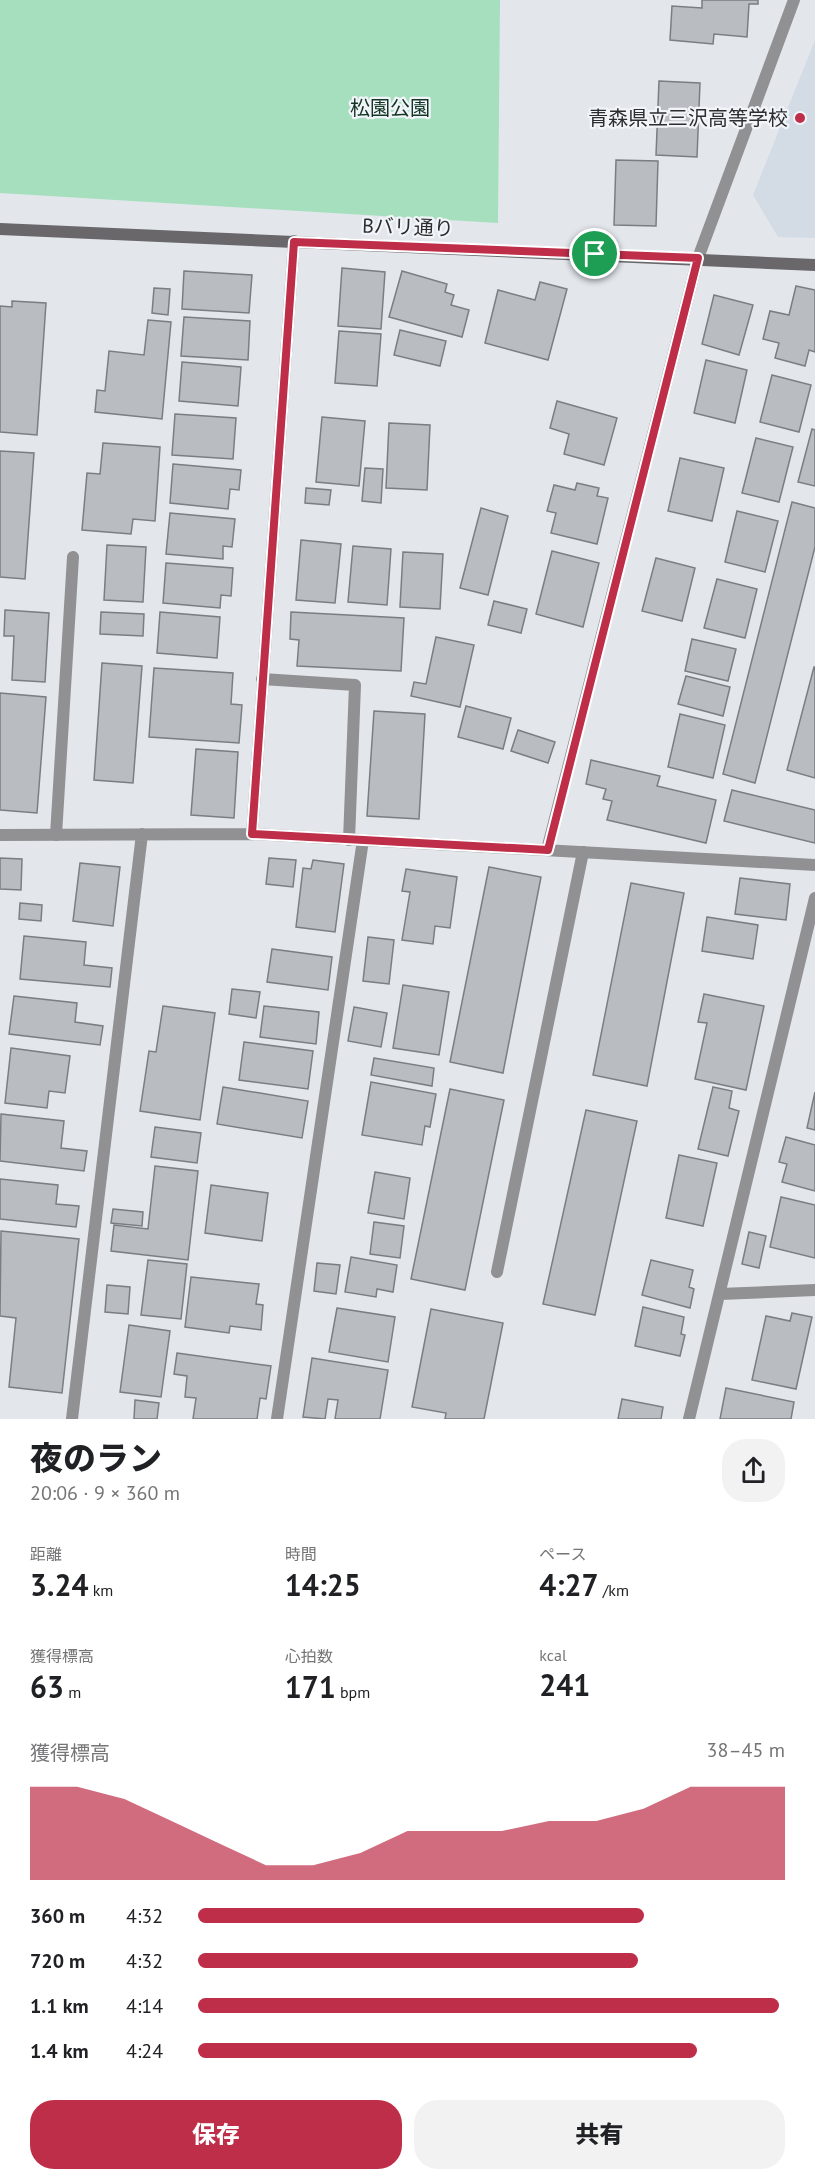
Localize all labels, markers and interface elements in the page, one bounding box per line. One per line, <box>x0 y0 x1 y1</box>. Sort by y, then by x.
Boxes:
park label: 松園公園 <box>350 95 430 121</box>
place label: 青森県立三沢高等学校 <box>588 105 788 131</box>
marker: 青森県立三沢高等学校 <box>793 111 807 125</box>
street label: Bバリ通り <box>362 212 454 242</box>
pin <box>569 228 620 279</box>
icon: arrive <box>578 237 611 270</box>
text: 夜のラン <box>30 1436 162 1479</box>
button: share <box>722 1439 785 1502</box>
text: 20:06 · 9 × 360 m <box>30 1480 180 1506</box>
text: 距離 <box>30 1544 62 1564</box>
text: 時間 <box>285 1544 317 1564</box>
text: ペース <box>539 1544 587 1564</box>
text: 3.24 <box>30 1565 88 1604</box>
text: 14:25 <box>285 1565 361 1604</box>
text: 4:27 <box>539 1565 598 1604</box>
text: km <box>88 1580 113 1600</box>
text: /km <box>598 1580 629 1600</box>
text: kcal <box>539 1645 567 1665</box>
text: 獲得標高 <box>30 1646 94 1666</box>
text: 心拍数 <box>285 1646 333 1666</box>
text: 241 <box>539 1665 590 1704</box>
text: 63 <box>30 1667 64 1706</box>
text: 171 <box>285 1667 336 1706</box>
text: m <box>64 1682 81 1702</box>
text: bpm <box>336 1682 370 1702</box>
text: 38–45 m <box>707 1737 785 1763</box>
text: 獲得標高 <box>30 1740 110 1766</box>
text: 360 m <box>30 1903 85 1929</box>
text: 4:32 <box>126 1903 163 1929</box>
text: 720 m <box>30 1948 85 1974</box>
text: 4:32 <box>126 1948 163 1974</box>
text: 1.1 km <box>30 1993 89 2019</box>
text: 4:14 <box>126 1993 163 2019</box>
text: 1.4 km <box>30 2038 89 2064</box>
text: 4:24 <box>126 2038 163 2064</box>
button: 保存 <box>30 2100 402 2169</box>
button: 共有 <box>414 2100 785 2169</box>

